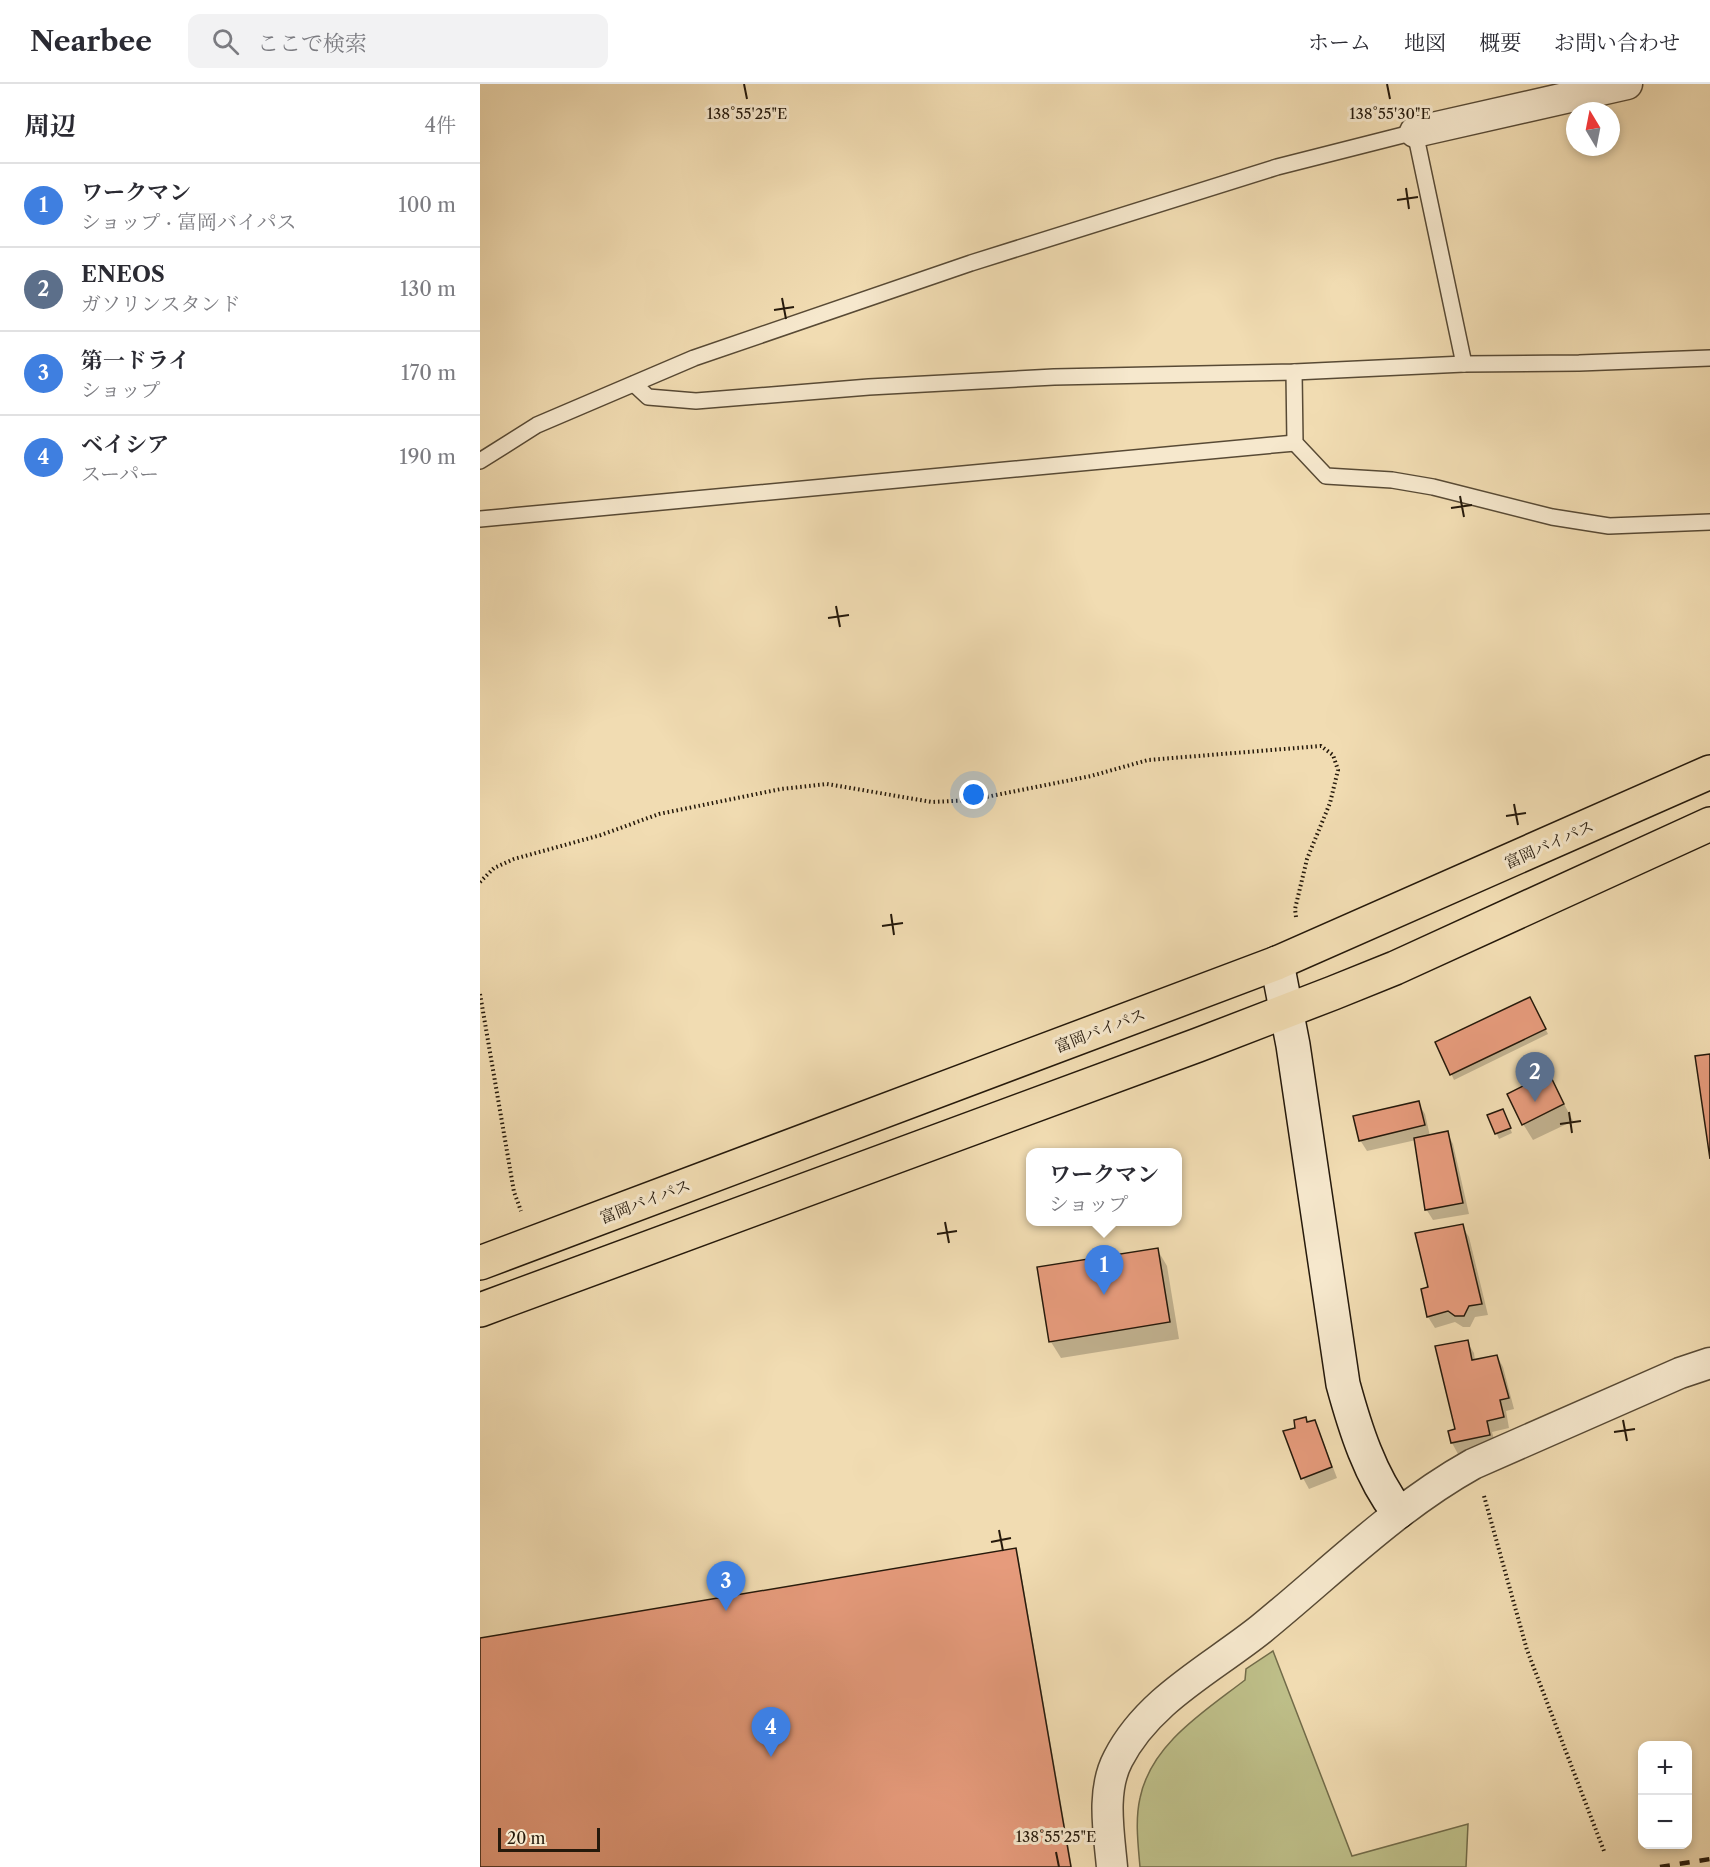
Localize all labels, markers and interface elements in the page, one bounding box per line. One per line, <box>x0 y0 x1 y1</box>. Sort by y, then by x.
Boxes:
search box <box>188 14 608 68</box>
text: Nearbee <box>30 24 152 58</box>
icon: search <box>209 25 242 58</box>
text: ここで検索 <box>257 30 367 57</box>
text: ホーム <box>1308 30 1371 55</box>
text: 地図 <box>1404 30 1446 55</box>
text: 概要 <box>1479 30 1521 55</box>
text: お問い合わせ <box>1554 30 1680 55</box>
north arrow <box>1566 102 1620 156</box>
text: 138°55'25"E <box>707 104 787 123</box>
text: 138°55'30"E <box>1349 104 1431 123</box>
text: 周辺 <box>24 110 76 142</box>
text: 4件 <box>424 113 456 137</box>
text: ワークマン <box>81 179 191 206</box>
text: 1 <box>39 193 48 217</box>
text: 100 m <box>398 193 456 217</box>
text: ショップ · 富岡バイパス <box>81 210 296 234</box>
text: ENEOS <box>81 261 165 288</box>
text: 2 <box>38 277 49 301</box>
text: 130 m <box>400 277 456 301</box>
text: ガソリンスタンド <box>81 292 240 316</box>
text: 第一ドライ <box>81 347 190 374</box>
text: 3 <box>38 361 49 385</box>
text: 170 m <box>401 361 456 385</box>
text: ショップ <box>81 378 161 402</box>
text: ベイシア <box>81 431 169 458</box>
text: 4 <box>38 445 49 469</box>
text: 190 m <box>399 445 456 469</box>
text: スーパー <box>81 462 159 486</box>
your location <box>959 780 988 809</box>
street label: 富岡バイパス <box>1501 815 1597 873</box>
street label: 富岡バイパス <box>1052 1004 1148 1056</box>
pin: 2 <box>1516 1052 1554 1102</box>
popup <box>1026 1148 1182 1226</box>
text: ワークマン <box>1049 1161 1159 1188</box>
street label: 富岡バイパス <box>597 1175 693 1227</box>
text: ショップ <box>1049 1192 1129 1216</box>
pin: 1 <box>1084 1246 1124 1295</box>
pin: 3 <box>706 1562 746 1611</box>
pin: 4 <box>752 1708 790 1757</box>
map controls <box>1638 1741 1692 1849</box>
button: + <box>1638 1741 1692 1795</box>
button: − <box>1638 1795 1692 1849</box>
scale bar <box>498 1825 600 1852</box>
text: 138°55'25"E <box>1016 1827 1096 1846</box>
text: 20 m <box>507 1828 546 1848</box>

